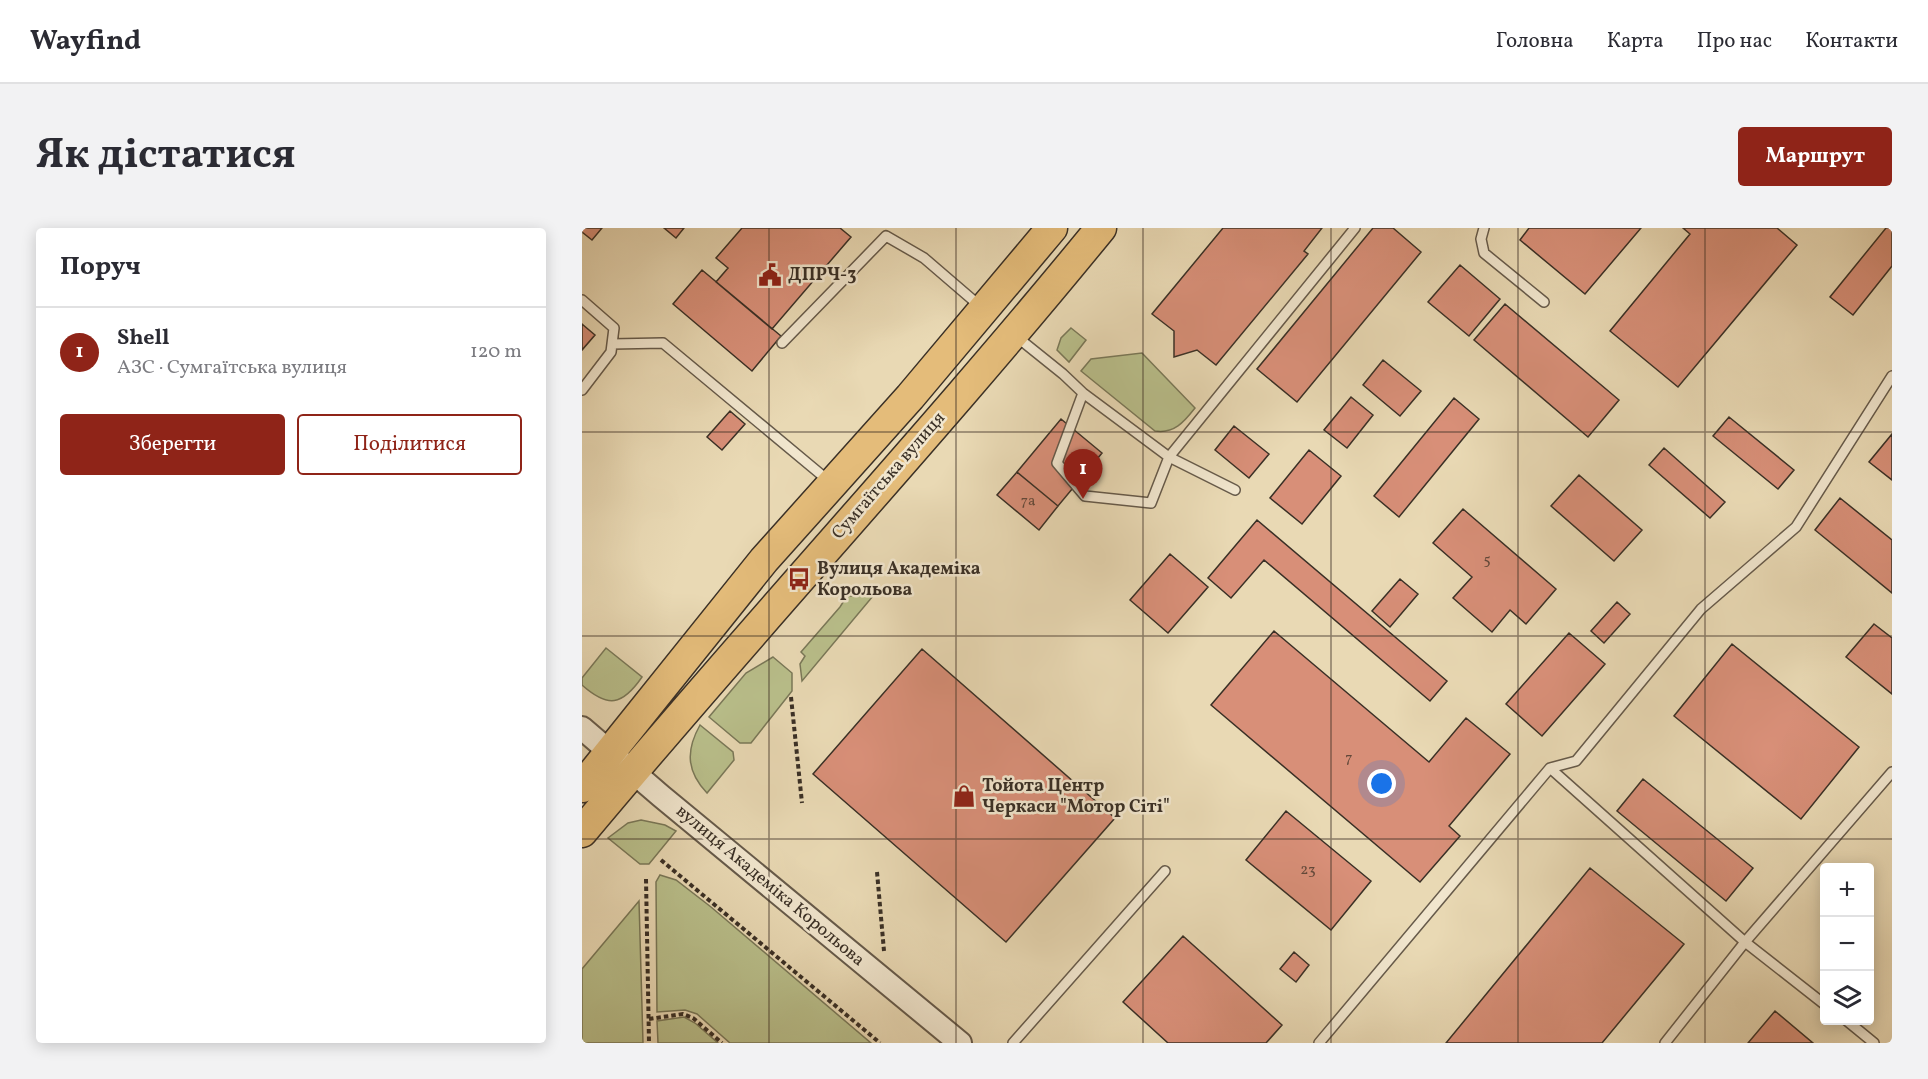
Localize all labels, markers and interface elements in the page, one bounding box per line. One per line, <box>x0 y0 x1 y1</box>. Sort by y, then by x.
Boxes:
text: Wayfind <box>30 22 141 61</box>
text: Головна <box>1496 27 1574 56</box>
text: Карта <box>1607 27 1664 56</box>
text: Про нас <box>1697 27 1772 56</box>
text: Контакти <box>1805 27 1898 56</box>
text: Як дістатися <box>36 127 296 186</box>
button: Маршрут <box>1738 127 1892 186</box>
text: Поруч <box>60 249 141 285</box>
public building icon: ДПРЧ-3 <box>757 262 783 288</box>
place label: ДПРЧ-3 <box>788 263 856 288</box>
text: Shell <box>117 323 169 354</box>
text: 1 <box>75 338 84 366</box>
text: 120 m <box>470 338 522 366</box>
text: АЗС · Сумгаїтська вулиця <box>117 354 347 382</box>
street label: Сумгаїтська вулиця <box>826 407 952 545</box>
button: Зберегти <box>60 414 285 475</box>
button: Поділитися <box>297 414 522 475</box>
pin: 1 <box>1064 450 1102 499</box>
house number: 7а <box>1021 491 1035 512</box>
house number: 5 <box>1483 550 1491 571</box>
place label: Вулиця Академіка Корольова <box>817 557 981 603</box>
bus stop icon: Вулиця Академіка Корольова <box>786 566 812 592</box>
house number: 7 <box>1345 748 1353 769</box>
your location <box>1367 769 1396 798</box>
place label: Тойота Центр Черкаси "Мотор Сіті" <box>982 774 1170 820</box>
shop icon: Тойота Центр Черкаси "Мотор Сіті" <box>951 783 977 809</box>
street label: вулиця Академіка Корольова <box>670 799 870 973</box>
house number: 23 <box>1300 860 1316 881</box>
map controls <box>1820 863 1874 1025</box>
button: + <box>1820 863 1874 917</box>
button: − <box>1820 917 1874 971</box>
button: layers <box>1820 971 1874 1025</box>

